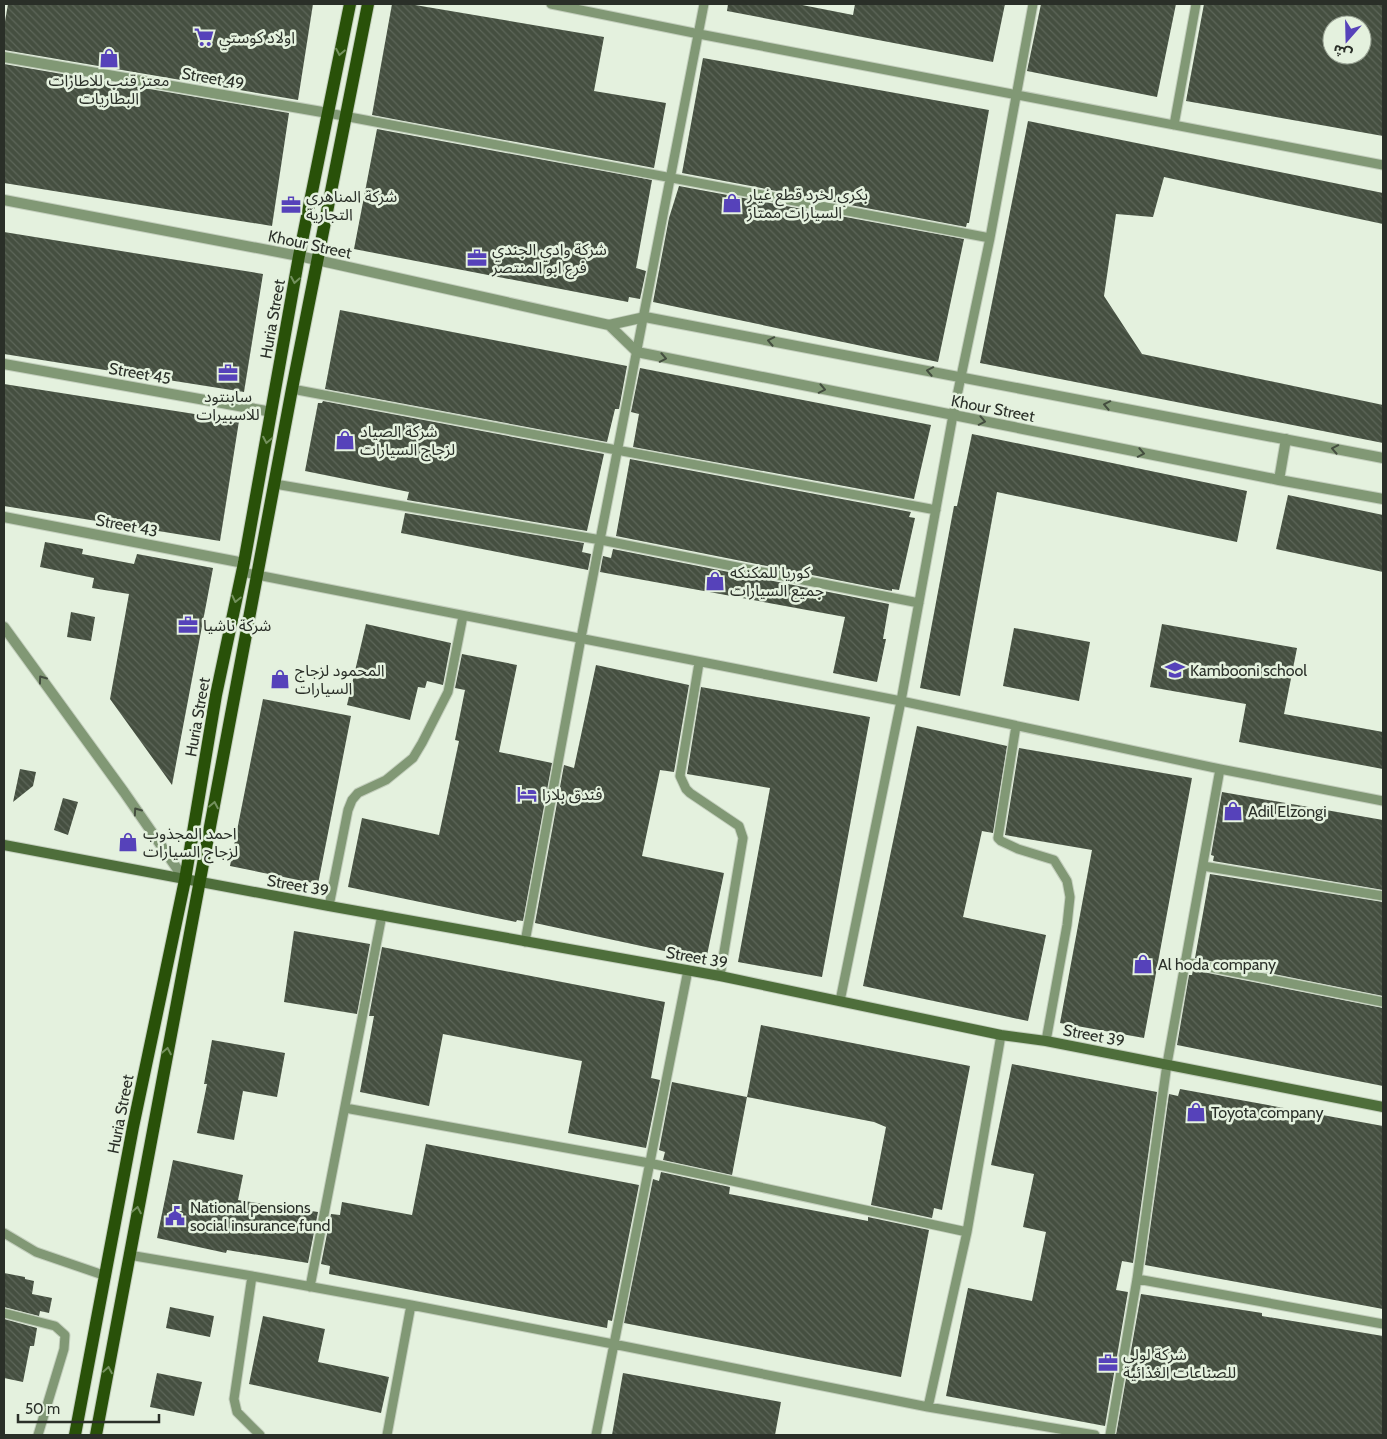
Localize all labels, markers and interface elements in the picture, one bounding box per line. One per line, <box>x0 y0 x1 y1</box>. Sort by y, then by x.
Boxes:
north arrow <box>1322 15 1372 65</box>
supermarket icon: اولاد كوستي <box>193 26 215 48</box>
place label: اولاد كوستي <box>219 28 295 50</box>
text: ش <box>1330 40 1355 64</box>
shop icon: معتز قنب للاطارات البطاريات <box>98 47 120 69</box>
one-way arrow <box>336 47 346 56</box>
street label: Street 49 <box>180 64 246 93</box>
place label: معتز قنب للاطارات البطاريات <box>49 71 169 108</box>
place label: بكري لخرد قطع غيار السيارات ممتاز <box>746 185 868 222</box>
place label: شركة المناهري التجارية <box>306 187 397 224</box>
shop icon: بكري لخرد قطع غيار السيارات ممتاز <box>721 192 743 214</box>
office icon: شركة المناهري التجارية <box>280 194 302 216</box>
street label: Khour Street <box>267 226 354 263</box>
place label: شركة وادي الجندي فرع ابو المنتصر <box>491 240 607 280</box>
office icon: شركة وادي الجندي فرع ابو المنتصر <box>466 247 488 269</box>
one-way arrow <box>291 275 301 284</box>
street label: Huria Street <box>256 277 289 360</box>
one-way arrow <box>766 336 775 347</box>
one-way arrow <box>659 352 667 362</box>
street label: Street 45 <box>107 359 172 388</box>
office icon: سابنتود للاسبيرات <box>217 362 239 384</box>
one-way arrow <box>926 367 935 377</box>
one-way arrow <box>818 384 827 394</box>
place label: سابنتود للاسبيرات <box>196 387 260 424</box>
street label: Khour Street <box>950 391 1037 426</box>
one-way arrow <box>1103 401 1111 411</box>
one-way arrow <box>977 415 986 426</box>
place label: شركة الصياد لزجاج السيارات <box>360 422 455 462</box>
shop icon: شركة الصياد لزجاج السيارات <box>334 429 356 451</box>
one-way arrow <box>262 435 272 444</box>
one-way arrow <box>1331 444 1340 455</box>
one-way arrow <box>1137 447 1146 457</box>
street label: Street 43 <box>94 510 159 541</box>
place label: كوريا للمكنكه جميع السيارات <box>730 563 824 603</box>
shop icon: كوريا للمكنكه جميع السيارات <box>704 570 726 592</box>
one-way arrow <box>231 595 242 604</box>
office icon: شركة ناشيا <box>177 614 199 636</box>
place label: شركة ناشيا <box>203 616 271 635</box>
school or university icon: Kambooni school <box>1164 659 1186 681</box>
place label: المحمود لزجاج السيارات <box>295 661 385 698</box>
place label: Kambooni school <box>1190 661 1307 680</box>
shop icon: المحمود لزجاج السيارات <box>269 668 291 690</box>
one-way arrow <box>39 675 48 685</box>
street label: Huria Street <box>181 675 214 758</box>
hotel icon: فندق بلازا <box>516 783 538 805</box>
place label: فندق بلازا <box>542 785 602 804</box>
one-way arrow <box>208 800 219 809</box>
shop icon: Adil Elzongi <box>1222 800 1244 822</box>
place label: Adil Elzongi <box>1248 802 1327 821</box>
one-way arrow <box>134 807 143 817</box>
place label: احمد المجذوب لزجاج السيارات <box>143 824 238 864</box>
shop icon: احمد المجذوب لزجاج السيارات <box>117 831 139 853</box>
street label: Street 39 <box>266 871 330 900</box>
street label: Street 39 <box>665 943 729 972</box>
shop icon: Al hoda company <box>1132 953 1154 975</box>
place label: Al hoda company <box>1158 955 1276 974</box>
street label: Street 39 <box>1061 1020 1126 1051</box>
one-way arrow <box>162 1046 172 1055</box>
street label: Huria Street <box>103 1072 138 1155</box>
shop icon: Toyota company <box>1185 1101 1207 1123</box>
place label: Toyota company <box>1211 1103 1324 1122</box>
place label: National pensions social insurance fund <box>190 1198 331 1235</box>
public building icon: National pensions social insurance fund <box>164 1205 186 1227</box>
one-way arrow <box>132 1206 142 1215</box>
place label: شركة لولي للصناعات الغذائية <box>1123 1345 1236 1382</box>
office icon: شركة لولي للصناعات الغذائية <box>1097 1352 1119 1374</box>
one-way arrow <box>102 1366 113 1374</box>
scale bar <box>18 1392 159 1424</box>
text: 50 m <box>25 1400 60 1418</box>

